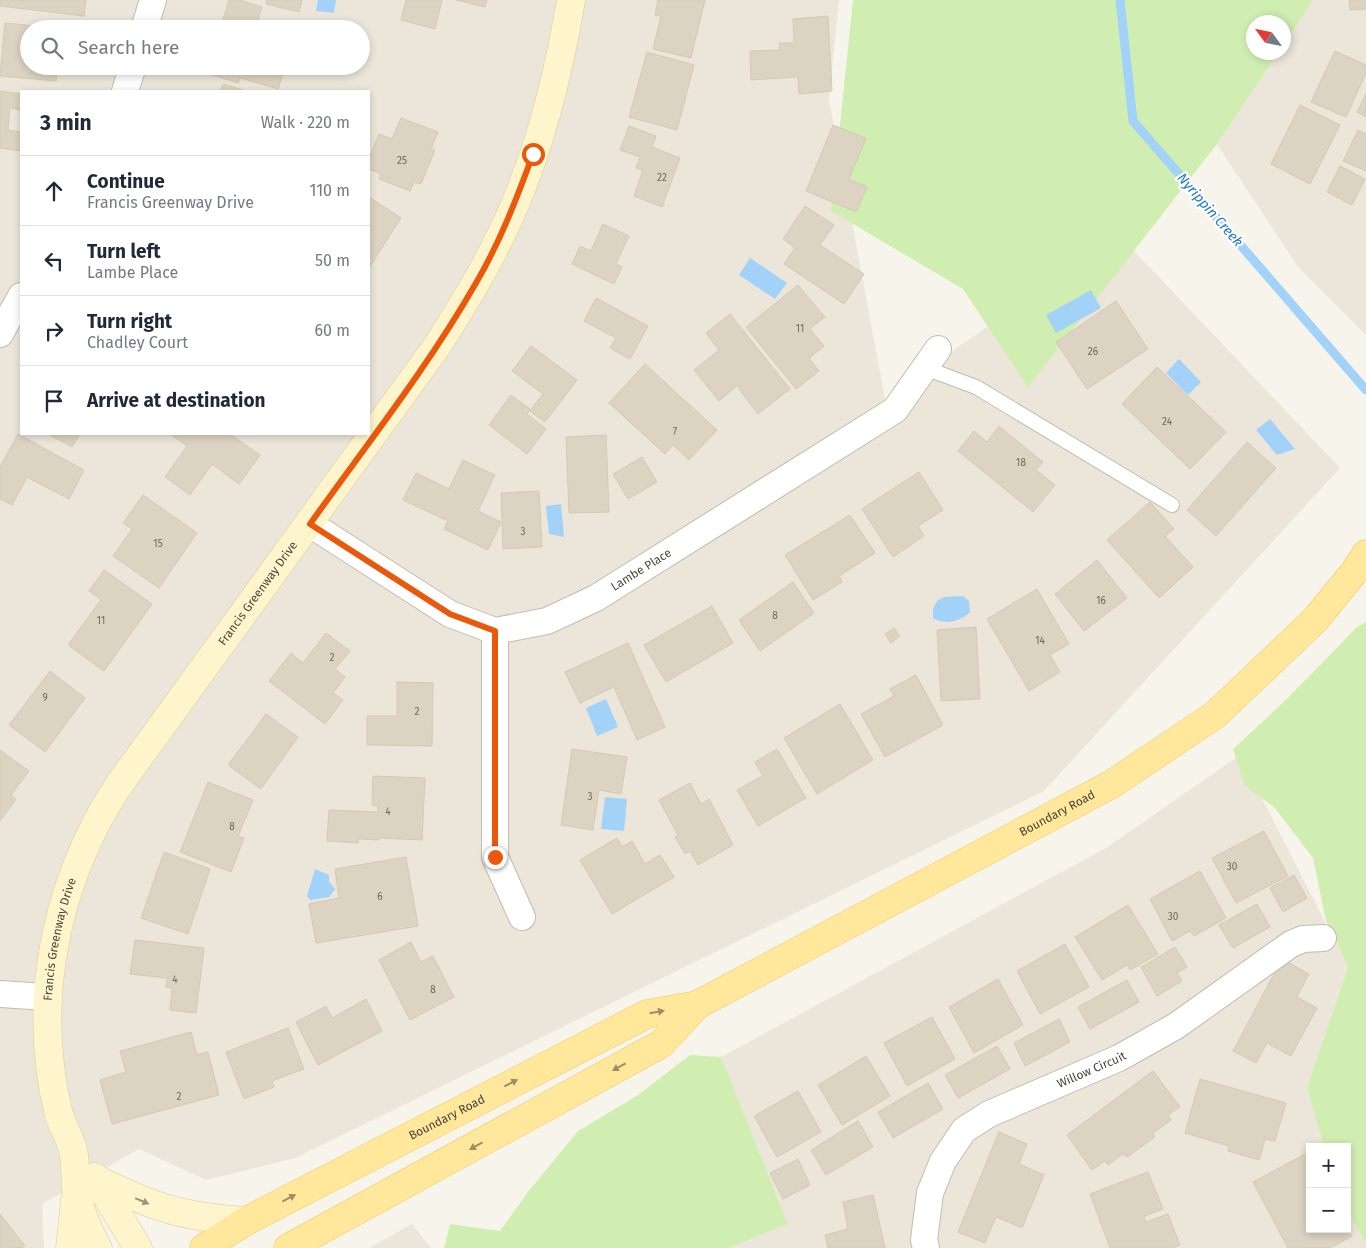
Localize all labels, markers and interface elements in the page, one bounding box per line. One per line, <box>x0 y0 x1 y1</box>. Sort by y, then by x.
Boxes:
north arrow <box>1246 15 1291 60</box>
search box <box>20 20 370 75</box>
icon: search <box>38 34 66 62</box>
text: Search here <box>78 36 179 59</box>
text: 3 min <box>40 110 92 136</box>
text: Walk · 220 m <box>261 113 350 132</box>
route start <box>522 143 545 166</box>
house number: 25 <box>397 155 407 167</box>
text: Continue <box>87 170 165 193</box>
water label: Nyrippin Creek <box>1173 170 1247 251</box>
house number: 22 <box>657 172 667 184</box>
icon: ahead <box>40 177 68 205</box>
text: 110 m <box>309 181 350 200</box>
text: Francis Greenway Drive <box>87 193 254 212</box>
text: Turn left <box>87 240 161 263</box>
icon: left <box>40 247 68 275</box>
text: 50 m <box>315 251 350 270</box>
text: Lambe Place <box>87 263 178 282</box>
text: Turn right <box>87 310 172 333</box>
icon: right <box>40 317 68 345</box>
text: 60 m <box>315 321 350 340</box>
house number: 11 <box>796 323 804 335</box>
text: Chadley Court <box>87 333 188 352</box>
house number: 26 <box>1088 346 1098 358</box>
icon: arrive <box>40 387 68 415</box>
text: Arrive at destination <box>87 389 266 412</box>
house number: 24 <box>1162 416 1173 428</box>
house number: 7 <box>673 426 678 438</box>
house number: 18 <box>1016 457 1026 469</box>
house number: 3 <box>521 526 526 538</box>
house number: 15 <box>153 538 163 550</box>
street label: Francis Greenway Drive <box>215 538 300 648</box>
street label: Lambe Place <box>608 545 674 594</box>
house number: 16 <box>1096 595 1106 607</box>
house number: 8 <box>772 610 778 622</box>
house number: 11 <box>97 615 105 627</box>
house number: 14 <box>1035 635 1046 647</box>
house number: 2 <box>330 652 335 664</box>
house number: 9 <box>42 692 48 704</box>
house number: 2 <box>415 706 420 718</box>
street label: Boundary Road <box>1017 787 1097 839</box>
house number: 3 <box>588 791 593 803</box>
house number: 4 <box>385 806 391 818</box>
house number: 8 <box>229 821 235 833</box>
route end <box>484 846 507 869</box>
house number: 30 <box>1227 861 1238 873</box>
street label: Francis Greenway Drive <box>41 876 79 1001</box>
house number: 6 <box>377 891 383 903</box>
house number: 30 <box>1168 911 1179 923</box>
house number: 4 <box>172 974 178 986</box>
house number: 8 <box>430 984 436 996</box>
one-way arrow <box>649 1008 665 1016</box>
street label: Willow Circuit <box>1055 1048 1129 1091</box>
one-way arrow <box>612 1063 625 1072</box>
one-way arrow <box>504 1079 518 1087</box>
house number: 2 <box>177 1091 182 1103</box>
street label: Boundary Road <box>407 1092 487 1143</box>
one-way arrow <box>470 1141 483 1150</box>
map controls <box>1306 1143 1351 1233</box>
button: + <box>1306 1143 1351 1188</box>
button: − <box>1306 1188 1351 1233</box>
one-way arrow <box>281 1194 296 1202</box>
one-way arrow <box>135 1198 149 1206</box>

